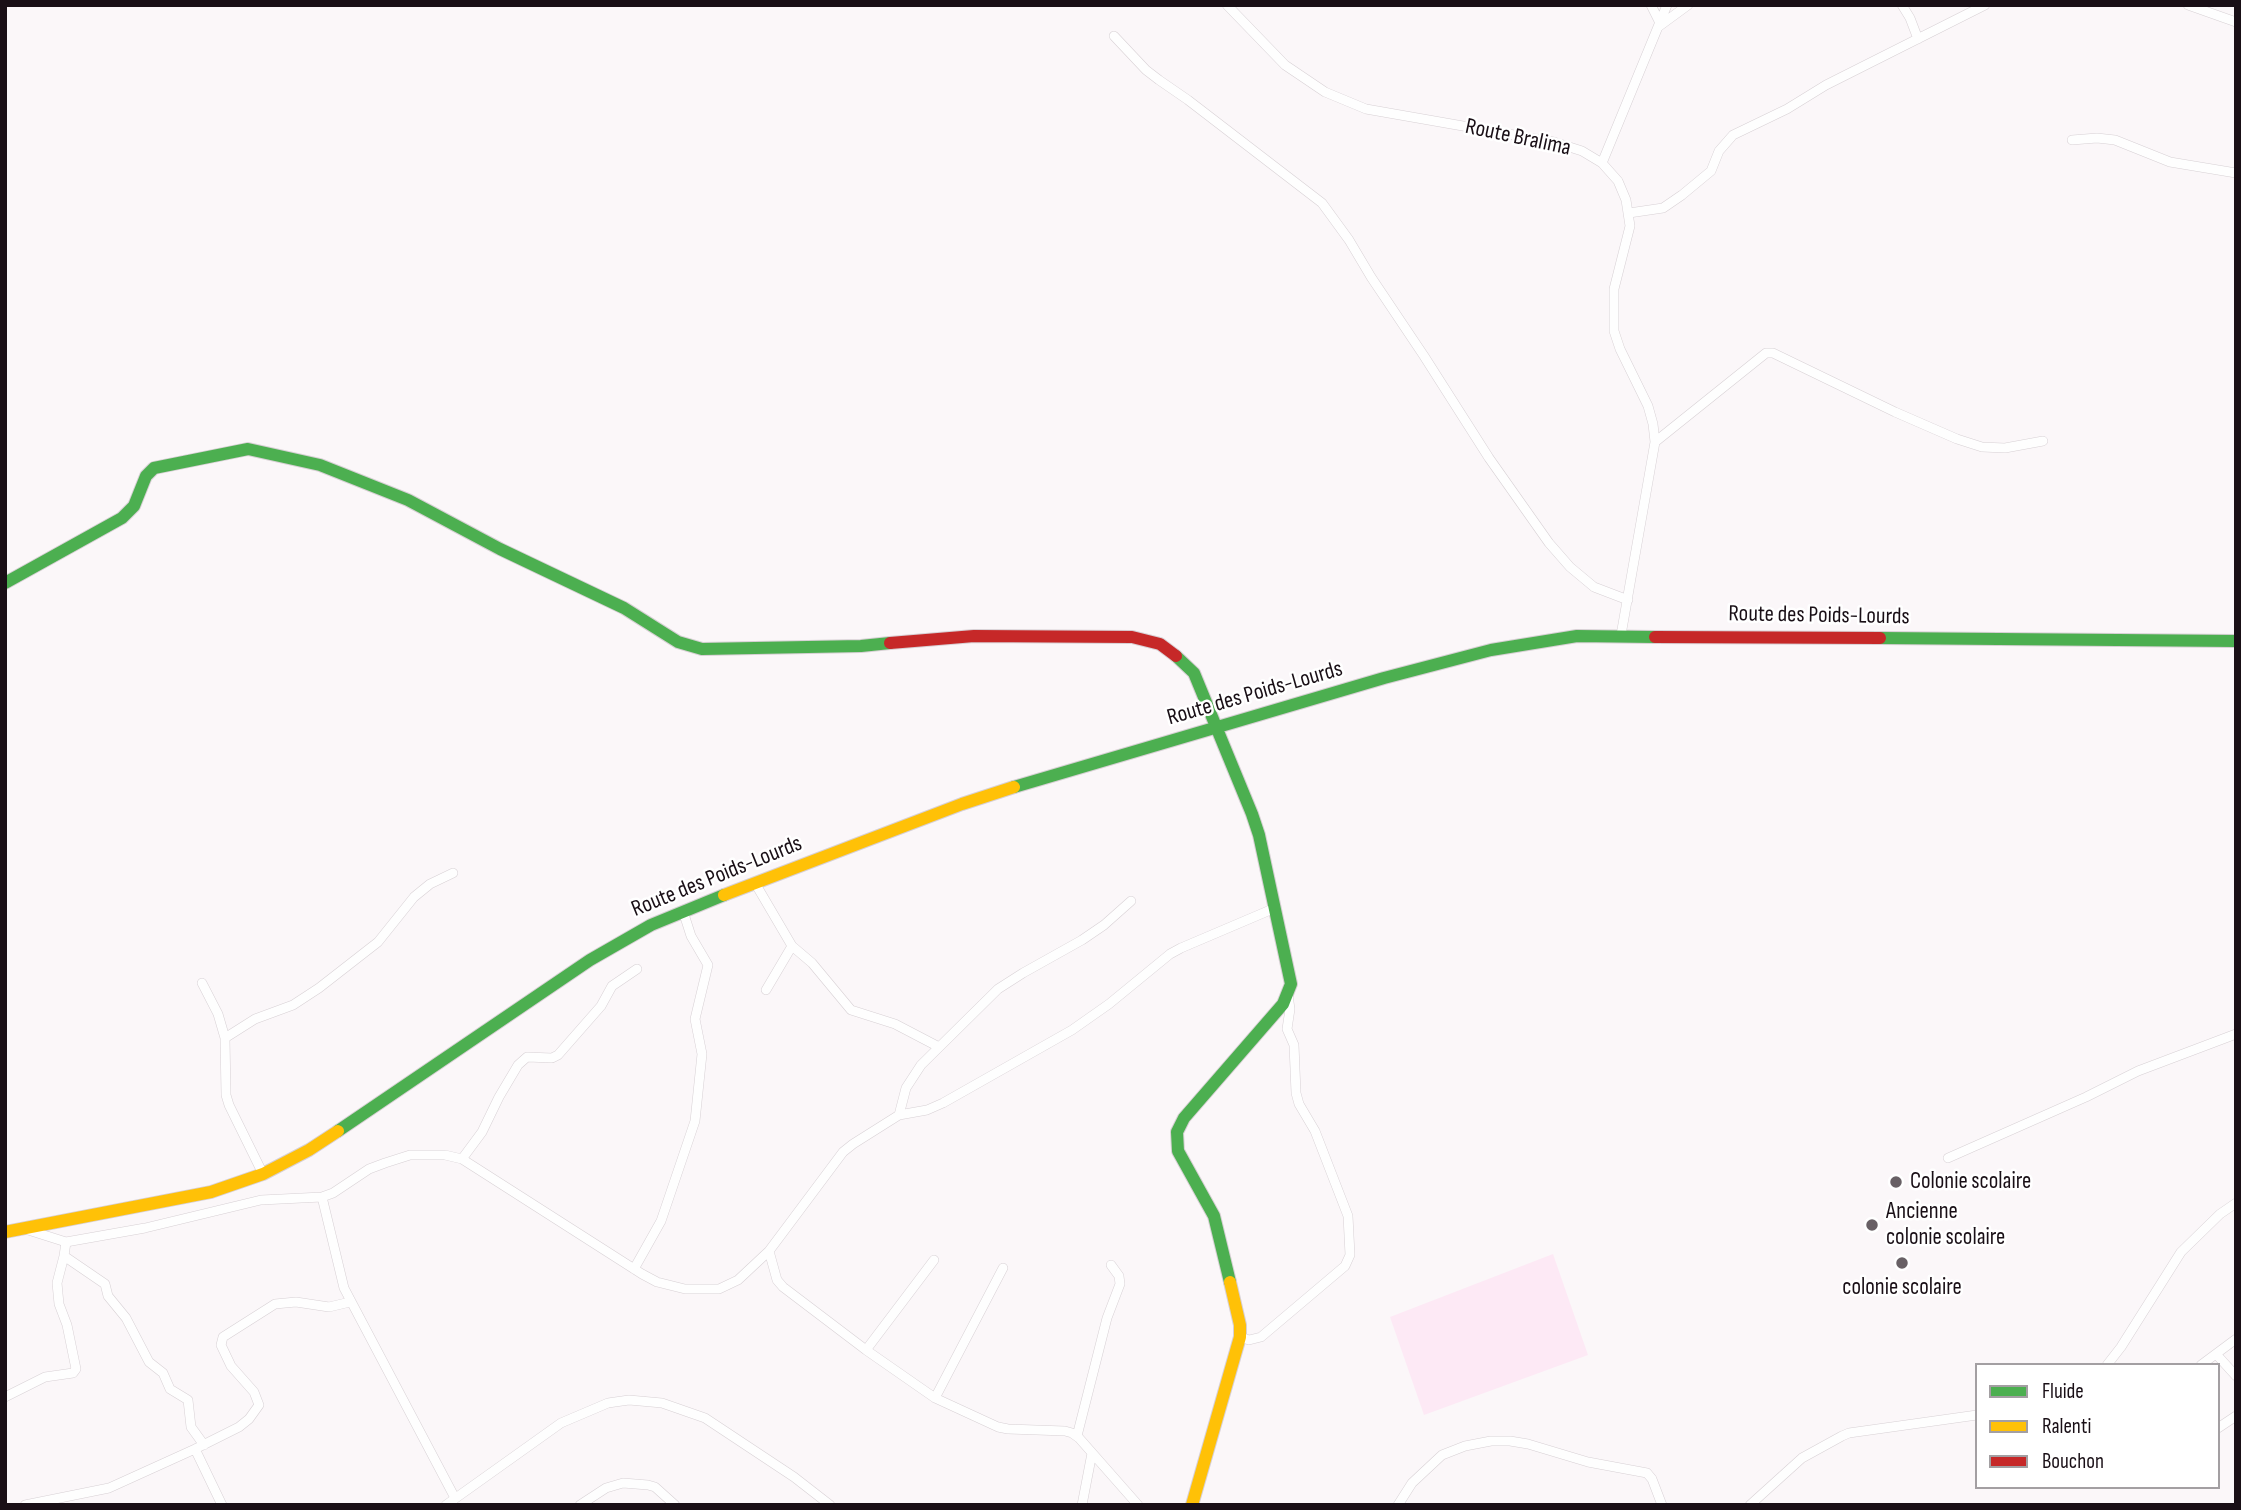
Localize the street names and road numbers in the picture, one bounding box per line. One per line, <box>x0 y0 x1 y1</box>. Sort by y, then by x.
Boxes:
street label: Route Bralima <box>1463 113 1573 163</box>
street label: Route des Poids-Lourds <box>1728 601 1910 631</box>
street label: Route des Poids-Lourds <box>1164 656 1346 732</box>
street label: Route des Poids-Lourds <box>628 830 806 924</box>

